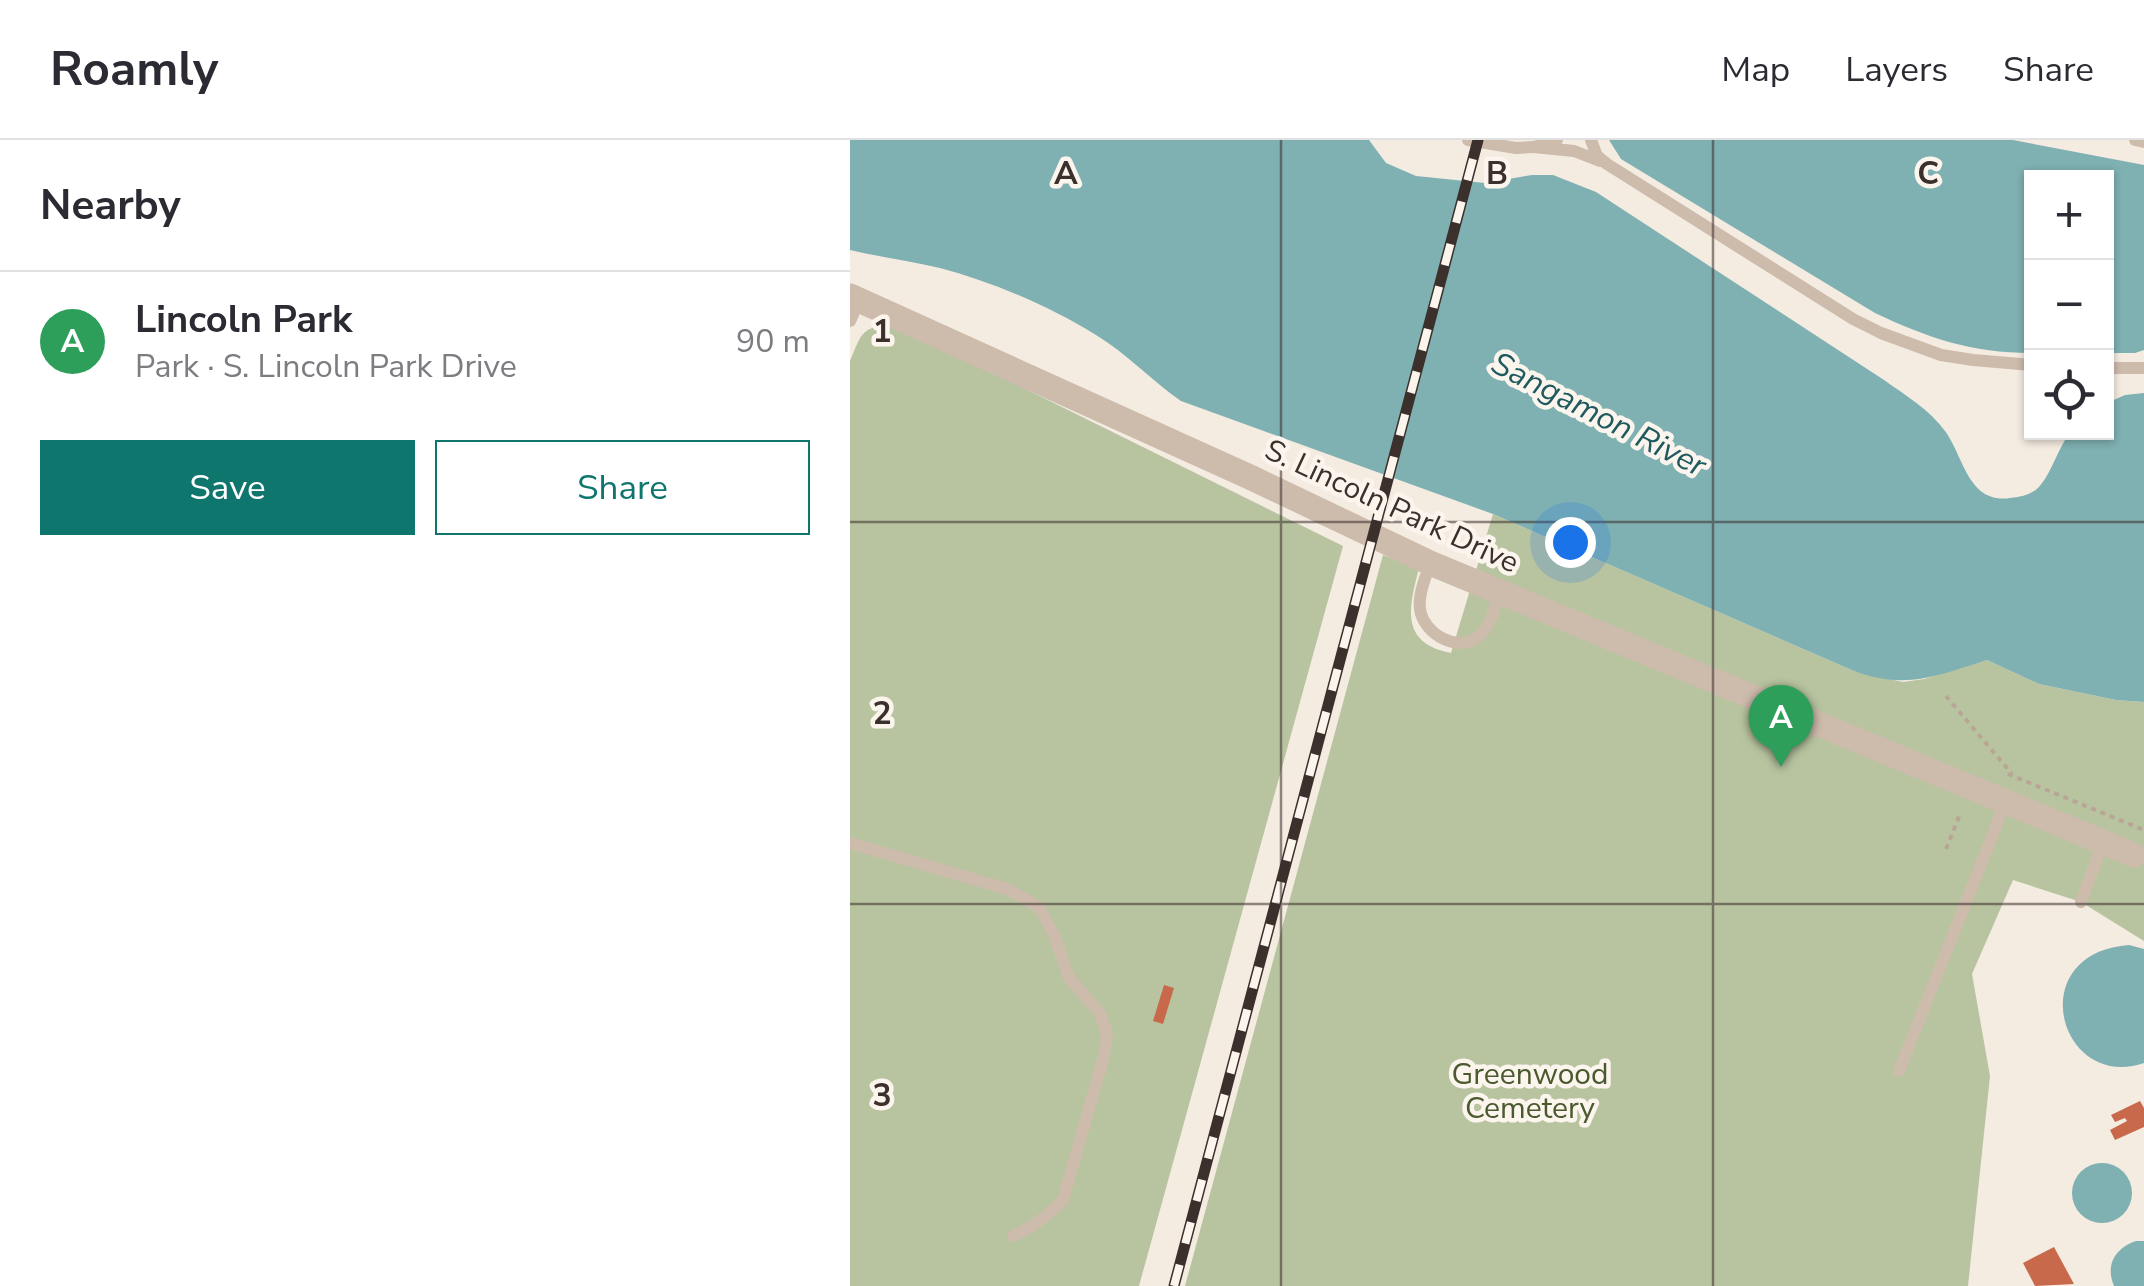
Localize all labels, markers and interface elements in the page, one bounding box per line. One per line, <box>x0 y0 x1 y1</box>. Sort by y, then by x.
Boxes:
text: Roamly <box>50 36 218 102</box>
text: Map <box>1721 46 1790 93</box>
text: Layers <box>1845 46 1948 93</box>
text: Share <box>2003 46 2094 93</box>
text: A <box>1054 152 1078 195</box>
text: B <box>1486 152 1508 195</box>
text: C <box>1917 152 1939 195</box>
map controls <box>2024 170 2114 440</box>
button: + <box>2024 170 2114 260</box>
text: Nearby <box>40 177 181 234</box>
button: − <box>2024 260 2114 350</box>
text: Lincoln Park <box>135 294 352 345</box>
text: 1 <box>872 310 892 353</box>
text: A <box>61 320 84 363</box>
text: 90 m <box>736 320 810 363</box>
water label: Sangamon River <box>1484 342 1715 488</box>
text: Park · S. Lincoln Park Drive <box>135 345 517 388</box>
button: locate <box>2024 350 2114 440</box>
street label: S. Lincoln Park Drive <box>1258 430 1525 583</box>
button: Save <box>40 440 415 535</box>
button: Share <box>435 440 810 535</box>
your location <box>1545 517 1596 568</box>
pin: A <box>1748 684 1814 767</box>
text: 2 <box>872 692 892 735</box>
park label: Greenwood Cemetery <box>1452 1054 1609 1129</box>
text: 3 <box>872 1074 892 1117</box>

